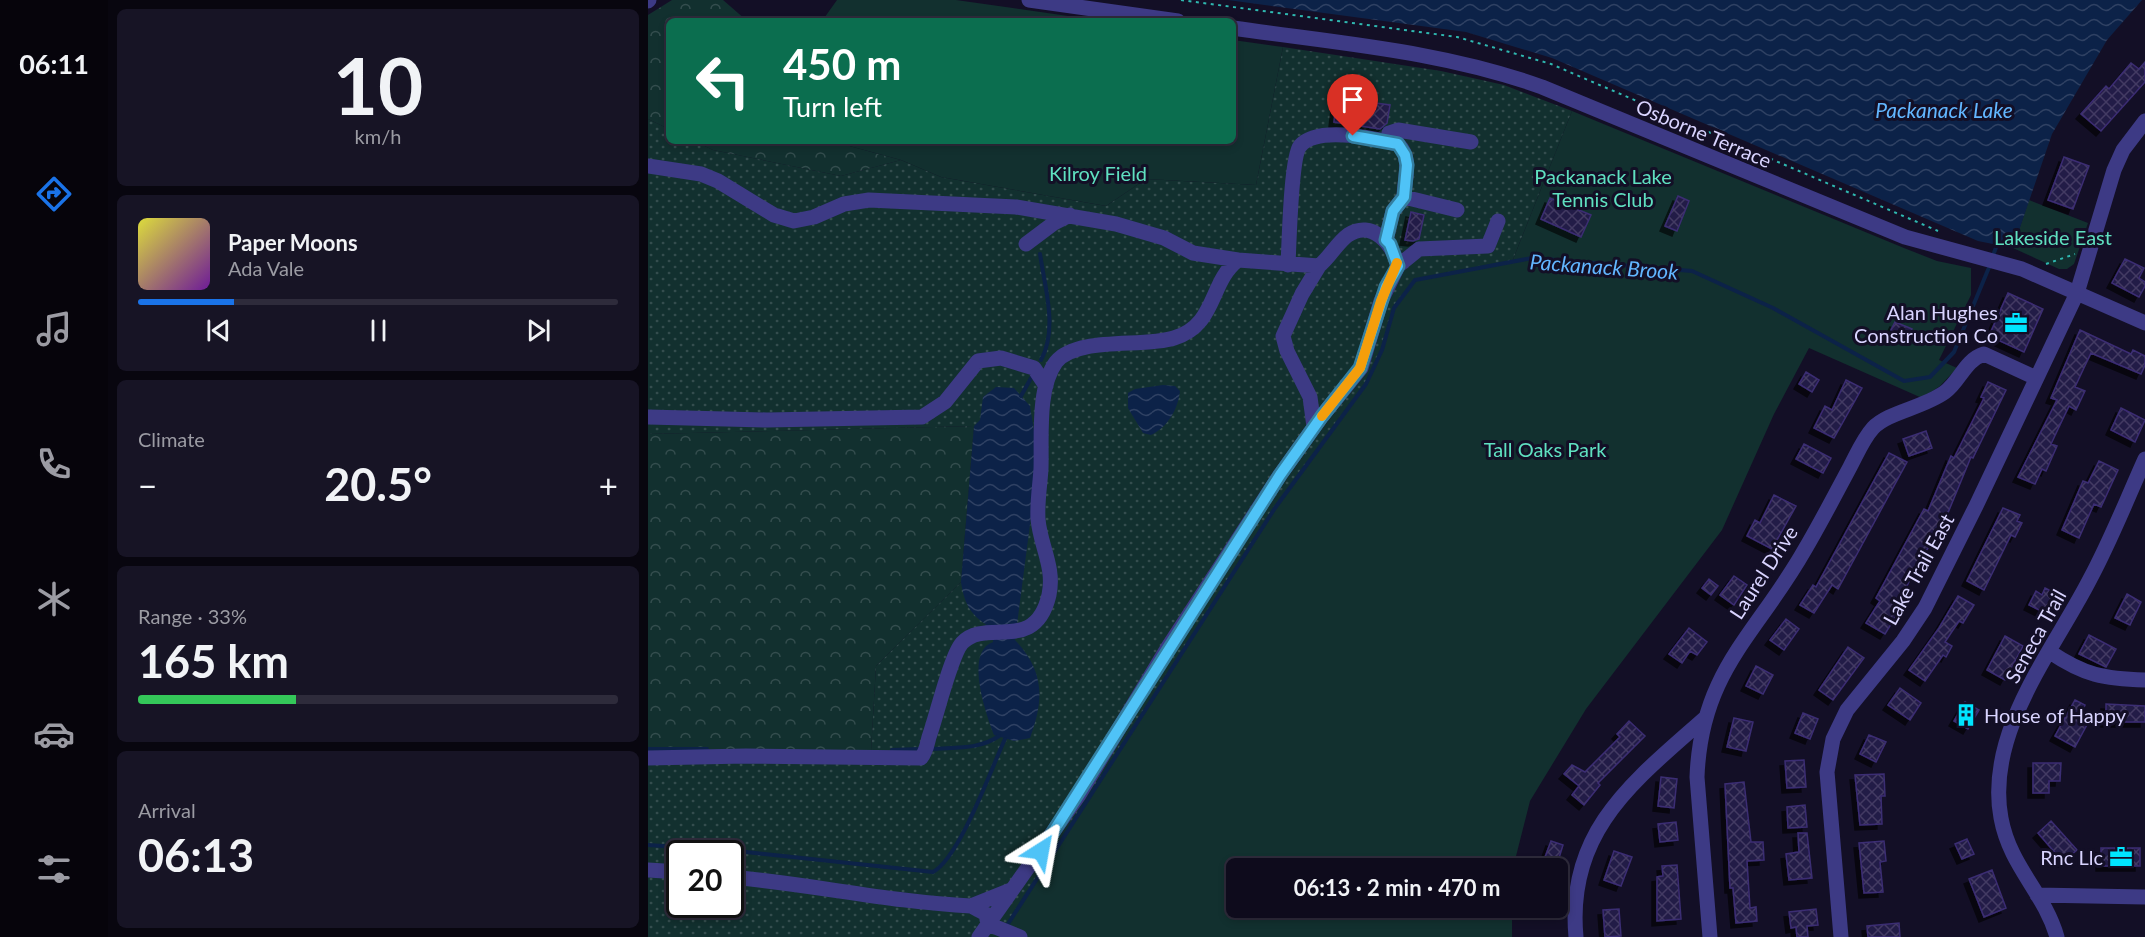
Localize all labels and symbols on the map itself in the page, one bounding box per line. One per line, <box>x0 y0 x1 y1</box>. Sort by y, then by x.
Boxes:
pin <box>1327 74 1378 136</box>
street label: Osborne Terrace <box>1633 94 1775 172</box>
water label: Packanack Lake <box>1875 97 2013 122</box>
park label: Kilroy Field <box>1049 161 1147 185</box>
park label: Packanack Lake Tennis Club <box>1534 164 1672 211</box>
park label: Lakeside East <box>1994 225 2112 249</box>
water label: Packanack Brook <box>1529 248 1680 284</box>
place label: Alan Hughes Construction Co <box>1854 300 1998 347</box>
office icon: Alan Hughes Construction Co <box>2003 310 2029 336</box>
park label: Tall Oaks Park <box>1484 437 1607 461</box>
street label: Lake Trail East <box>1878 509 1958 629</box>
street label: Laurel Drive <box>1724 521 1802 623</box>
street label: Seneca Trail <box>1999 585 2071 687</box>
building icon: House of Happy <box>1953 702 1979 728</box>
place label: House of Happy <box>1984 703 2127 727</box>
position arrow <box>1009 819 1073 883</box>
speed limit sign: 20 <box>666 840 744 918</box>
office icon: Rnc Llc <box>2108 844 2134 870</box>
place label: Rnc Llc <box>2040 845 2103 869</box>

